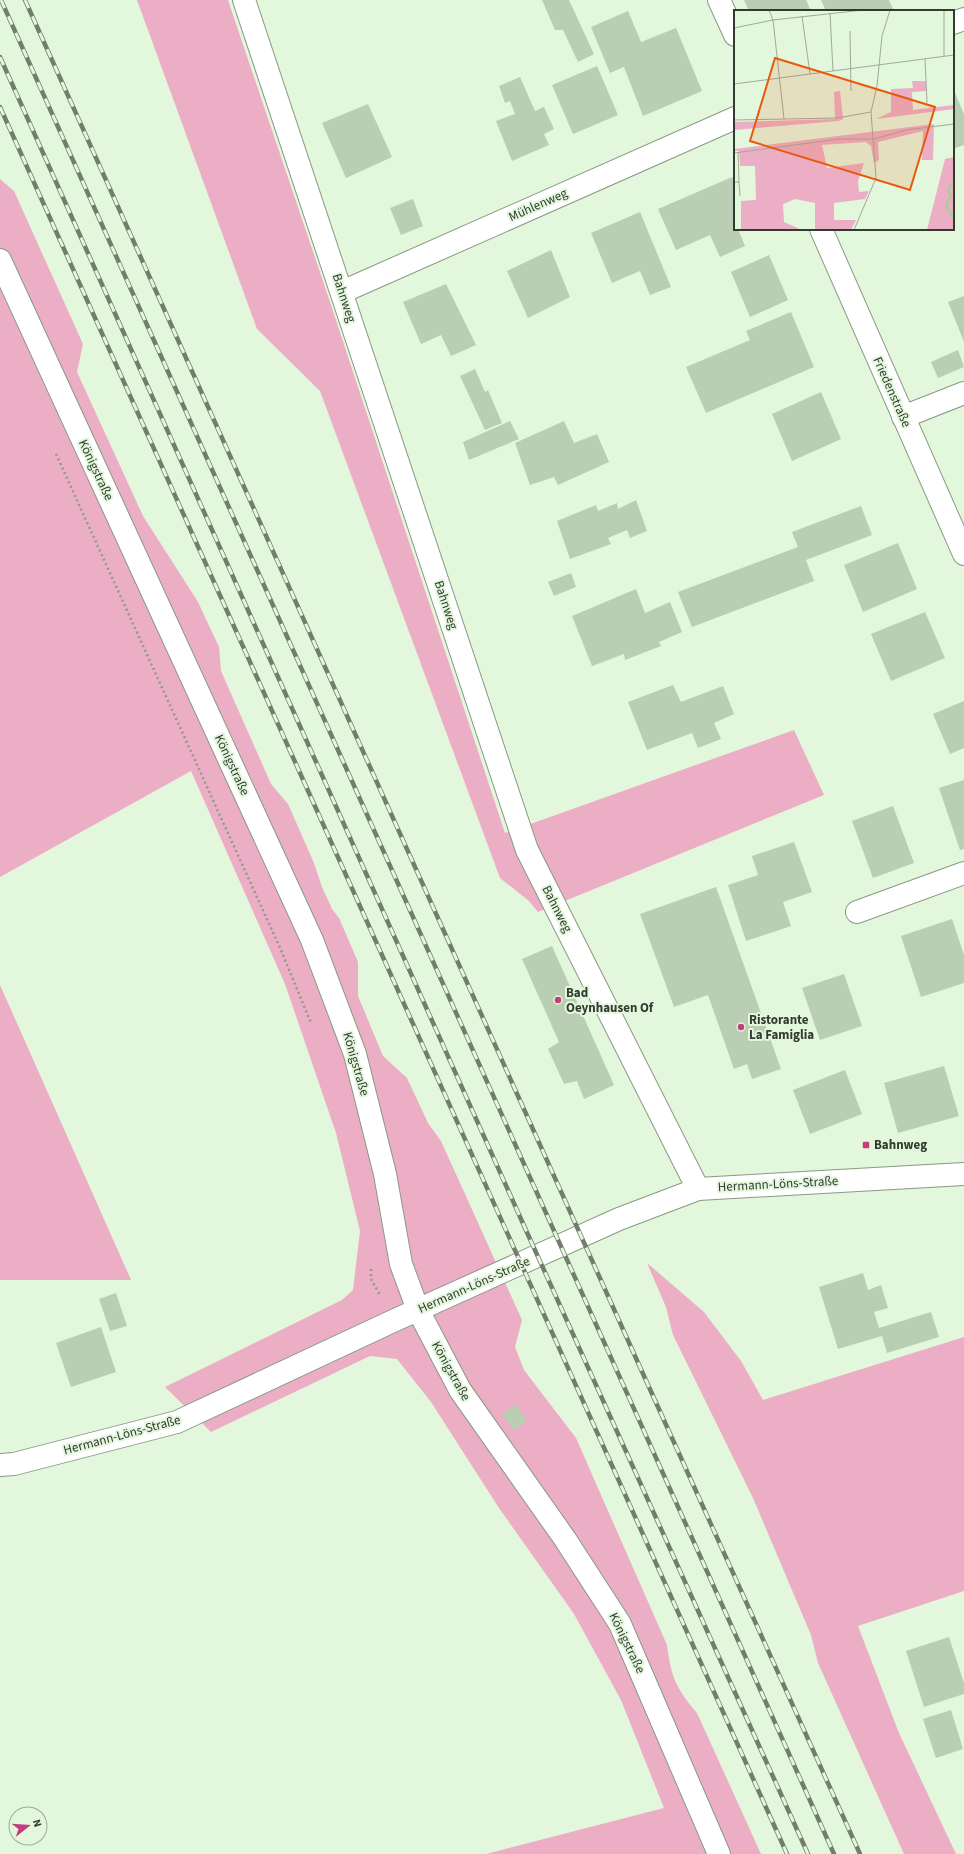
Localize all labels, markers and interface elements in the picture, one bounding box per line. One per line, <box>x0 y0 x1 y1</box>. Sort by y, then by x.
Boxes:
inset map <box>734 10 954 230</box>
street label: Mühlenweg <box>506 184 571 226</box>
street label: Bahnweg <box>328 271 361 325</box>
street label: Friedenstraße <box>868 354 916 430</box>
street label: Königstraße <box>74 436 118 504</box>
street label: Bahnweg <box>430 578 463 632</box>
street label: Königstraße <box>210 731 254 799</box>
street label: Bahnweg <box>538 882 577 936</box>
place label: Bad Oeynhausen Of <box>566 984 654 1017</box>
marker: Bad Oeynhausen Of <box>553 995 563 1005</box>
place label: Ristorante La Famiglia <box>749 1011 814 1044</box>
marker: Ristorante La Famiglia <box>736 1022 746 1032</box>
street label: Königstraße <box>338 1030 374 1098</box>
place label: Bahnweg <box>874 1136 927 1154</box>
marker: Bahnweg <box>861 1140 871 1150</box>
street label: Hermann-Löns-Straße <box>717 1172 839 1196</box>
street label: Hermann-Löns-Straße <box>415 1252 533 1318</box>
street label: Königstraße <box>427 1338 475 1404</box>
street label: Hermann-Löns-Straße <box>61 1411 183 1459</box>
street label: Königstraße <box>605 1610 649 1676</box>
north arrow <box>8 1806 48 1846</box>
text: N <box>29 1818 45 1829</box>

